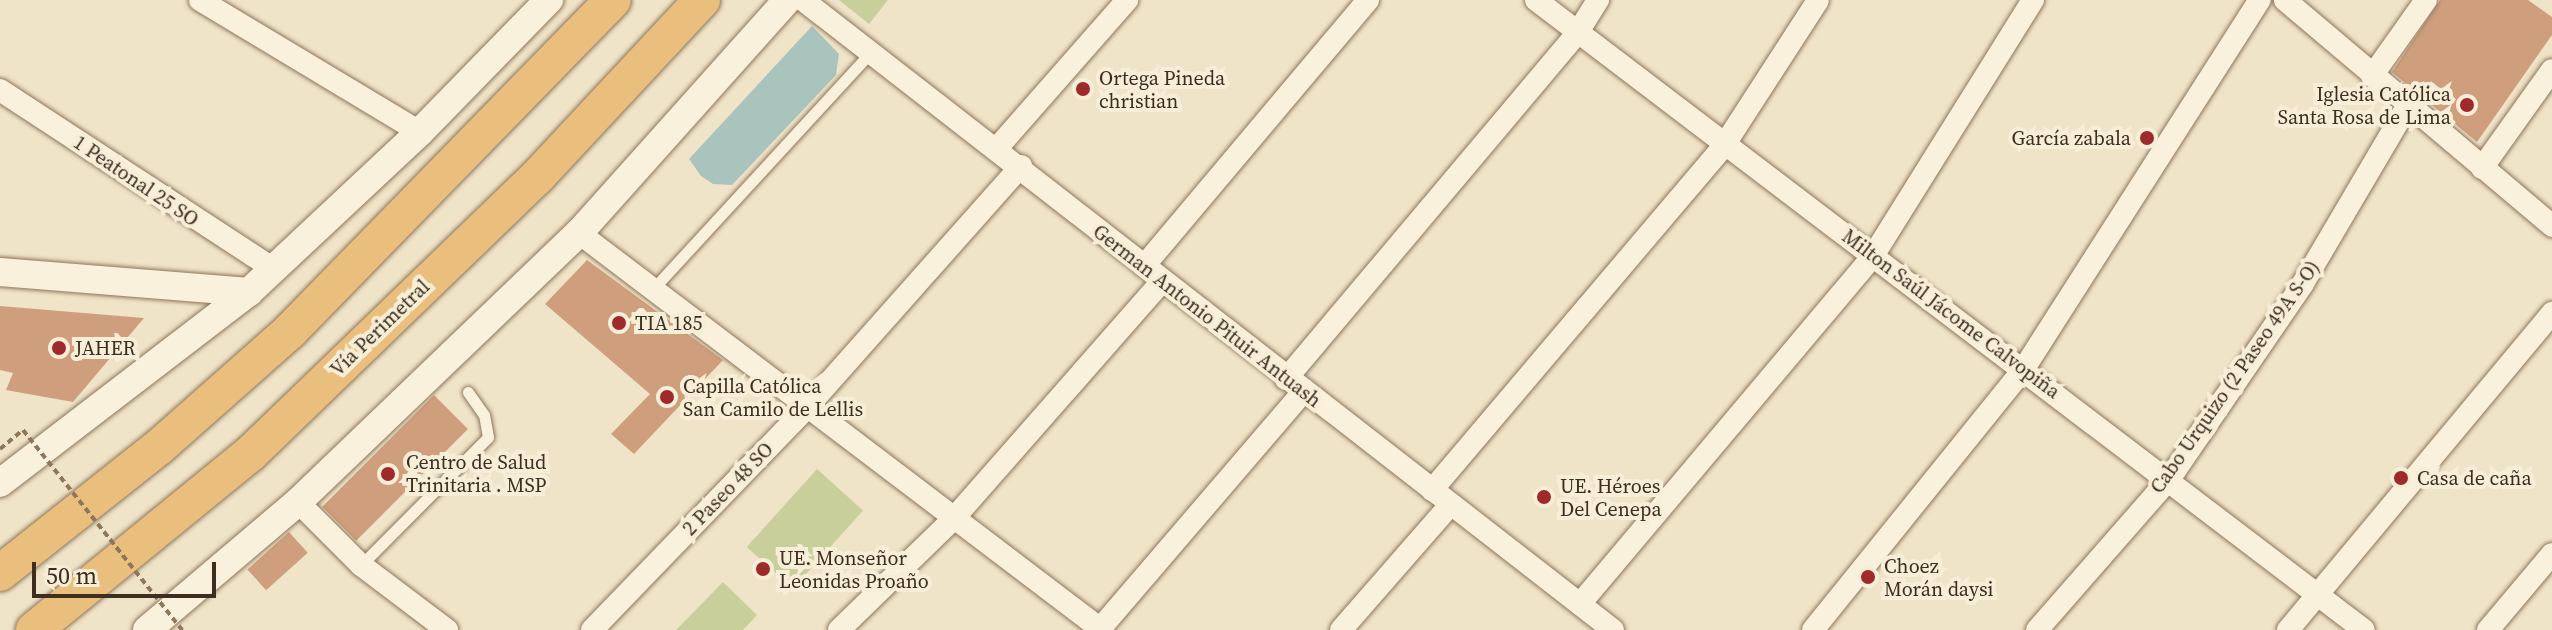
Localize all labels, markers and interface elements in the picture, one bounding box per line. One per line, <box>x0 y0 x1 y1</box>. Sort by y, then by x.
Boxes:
place label: Ortega Pineda christian <box>1099 66 1225 113</box>
marker: Ortega Pineda christian <box>1074 80 1092 98</box>
place label: Iglesia Católica Santa Rosa de Lima <box>2278 82 2451 129</box>
marker: Iglesia Católica Santa Rosa de Lima <box>2458 96 2476 114</box>
place label: García zabala <box>2012 126 2131 150</box>
marker: García zabala <box>2138 129 2156 147</box>
street label: 1 Peatonal 25 SO <box>69 130 203 232</box>
street label: German Antonio Pituir Antuash <box>1088 219 1326 413</box>
street label: Milton Saúl Jácome Calvopiña <box>1837 224 2065 404</box>
street label: Cabo Urquizo (2 Paseo 49A S-O) <box>2145 256 2325 498</box>
street label: Vía Perimetral <box>325 275 435 381</box>
place label: TIA 185 <box>635 311 702 335</box>
marker: TIA 185 <box>610 314 628 332</box>
place label: JAHER <box>75 336 136 360</box>
marker: JAHER <box>50 339 68 357</box>
place label: Capilla Católica San Camilo de Lellis <box>683 374 863 421</box>
marker: Capilla Católica San Camilo de Lellis <box>658 388 676 406</box>
street label: 2 Paseo 48 SO <box>678 437 778 541</box>
place label: Centro de Salud Trinitaria . MSP <box>406 450 546 497</box>
marker: Centro de Salud Trinitaria . MSP <box>377 463 399 485</box>
place label: Casa de caña <box>2417 466 2532 490</box>
marker: Casa de caña <box>2392 469 2410 487</box>
place label: UE. Héroes Del Cenepa <box>1560 474 1662 521</box>
marker: UE. Héroes Del Cenepa <box>1535 488 1553 506</box>
scale bar <box>36 546 220 596</box>
place label: UE. Monseñor Leonidas Proaño <box>779 546 929 593</box>
place label: Choez Morán daysi <box>1884 554 1994 601</box>
text: 50 m <box>46 559 97 592</box>
marker: UE. Monseñor Leonidas Proaño <box>754 560 772 578</box>
marker: Choez Morán daysi <box>1859 568 1877 586</box>

